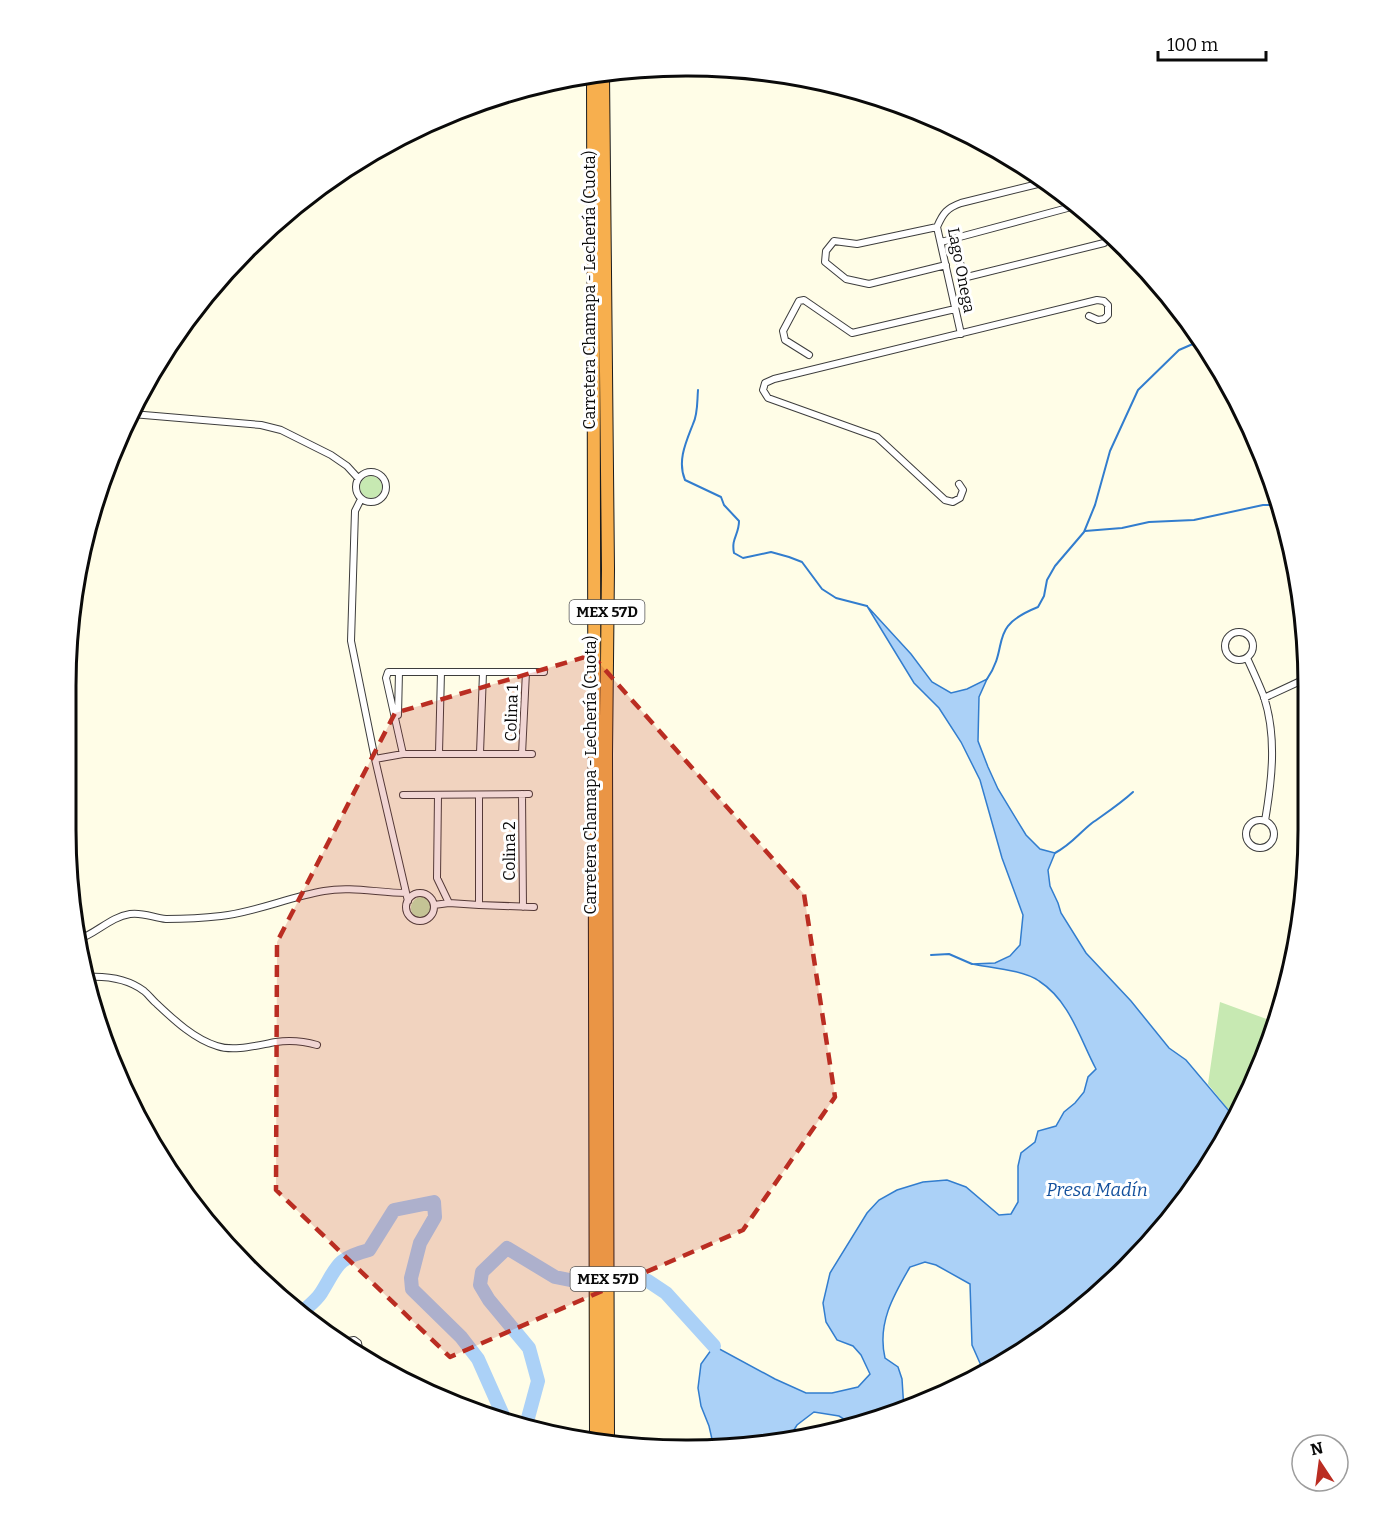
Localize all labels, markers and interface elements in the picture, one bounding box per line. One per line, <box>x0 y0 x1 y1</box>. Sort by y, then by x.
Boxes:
scale bar <box>1158 24 1266 62</box>
text: 100 m <box>1167 34 1218 56</box>
street label: Carretera Chamapa - Lechería (Cuota) <box>580 150 599 430</box>
street label: Lago Onega <box>944 226 979 315</box>
road number: MEX 57D <box>570 600 644 624</box>
street label: Carretera Chamapa - Lechería (Cuota) <box>581 635 600 915</box>
street label: Colina 1 <box>501 684 522 742</box>
street label: Colina 2 <box>500 821 519 881</box>
water label: Presa Madín <box>1046 1179 1148 1201</box>
road number: MEX 57D <box>570 1267 646 1291</box>
north arrow <box>1290 1433 1350 1493</box>
text: N <box>1309 1438 1325 1460</box>

